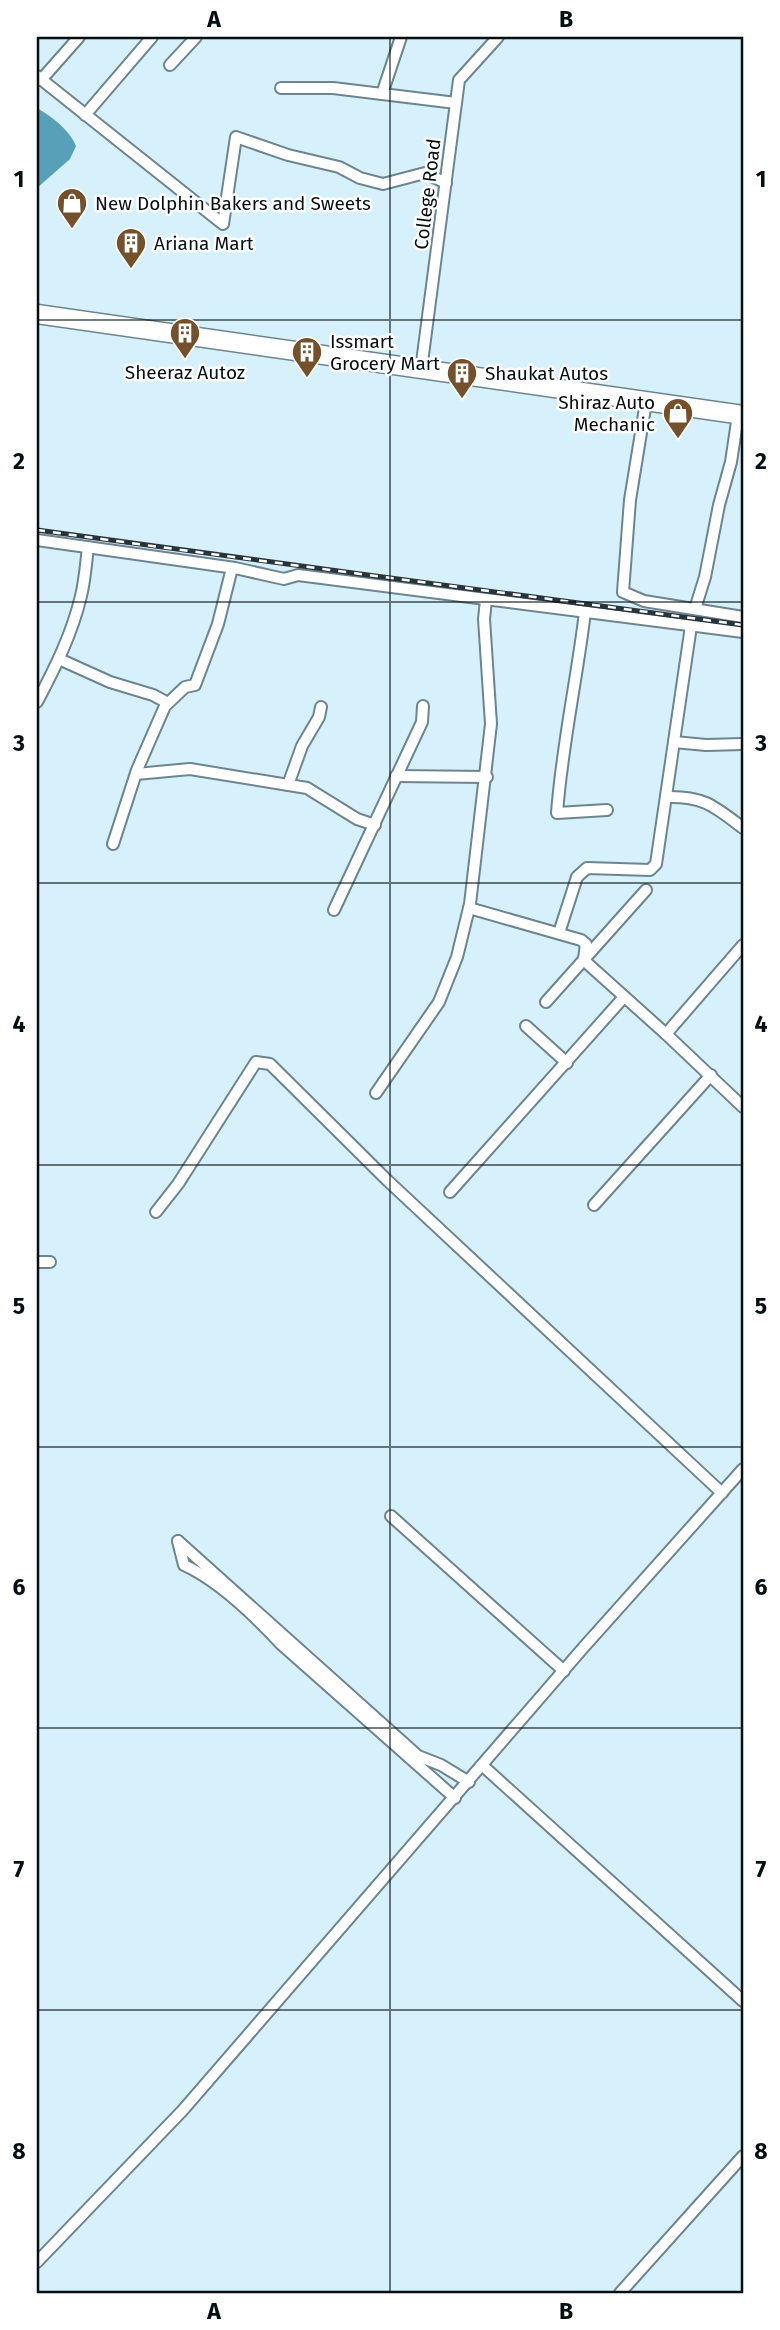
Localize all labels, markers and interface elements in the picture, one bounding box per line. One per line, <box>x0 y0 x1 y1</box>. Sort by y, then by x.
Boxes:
text: A <box>206 5 221 33</box>
text: B <box>559 5 573 33</box>
street label: College Road <box>409 137 446 251</box>
text: 1 <box>14 165 24 193</box>
text: 1 <box>756 165 766 193</box>
shop icon: New Dolphin Bakers and Sweets <box>55 186 89 230</box>
place label: New Dolphin Bakers and Sweets <box>95 192 371 215</box>
building icon: Ariana Mart <box>114 226 148 270</box>
place label: Ariana Mart <box>154 232 254 255</box>
building icon: Sheeraz Autoz <box>168 316 202 360</box>
place label: Issmart Grocery Mart <box>330 330 440 375</box>
building icon: Issmart Grocery Mart <box>290 335 324 379</box>
building icon: Shaukat Autos <box>445 356 479 400</box>
place label: Sheeraz Autoz <box>125 361 245 384</box>
place label: Shaukat Autos <box>485 362 608 385</box>
place label: Shiraz Auto Mechanic <box>558 391 655 436</box>
shop icon: Shiraz Auto Mechanic <box>661 396 695 440</box>
text: 2 <box>13 447 25 475</box>
text: 2 <box>755 447 767 475</box>
text: 3 <box>12 729 25 757</box>
text: 3 <box>754 729 767 757</box>
text: 4 <box>13 1010 26 1038</box>
text: 4 <box>755 1010 768 1038</box>
text: 5 <box>13 1292 25 1320</box>
text: 5 <box>755 1292 767 1320</box>
text: 6 <box>13 1573 26 1601</box>
text: 6 <box>755 1573 768 1601</box>
text: 7 <box>14 1855 25 1883</box>
text: 7 <box>756 1855 767 1883</box>
text: 8 <box>12 2137 26 2165</box>
text: 8 <box>754 2137 768 2165</box>
text: A <box>206 2297 221 2325</box>
text: B <box>559 2297 573 2325</box>

